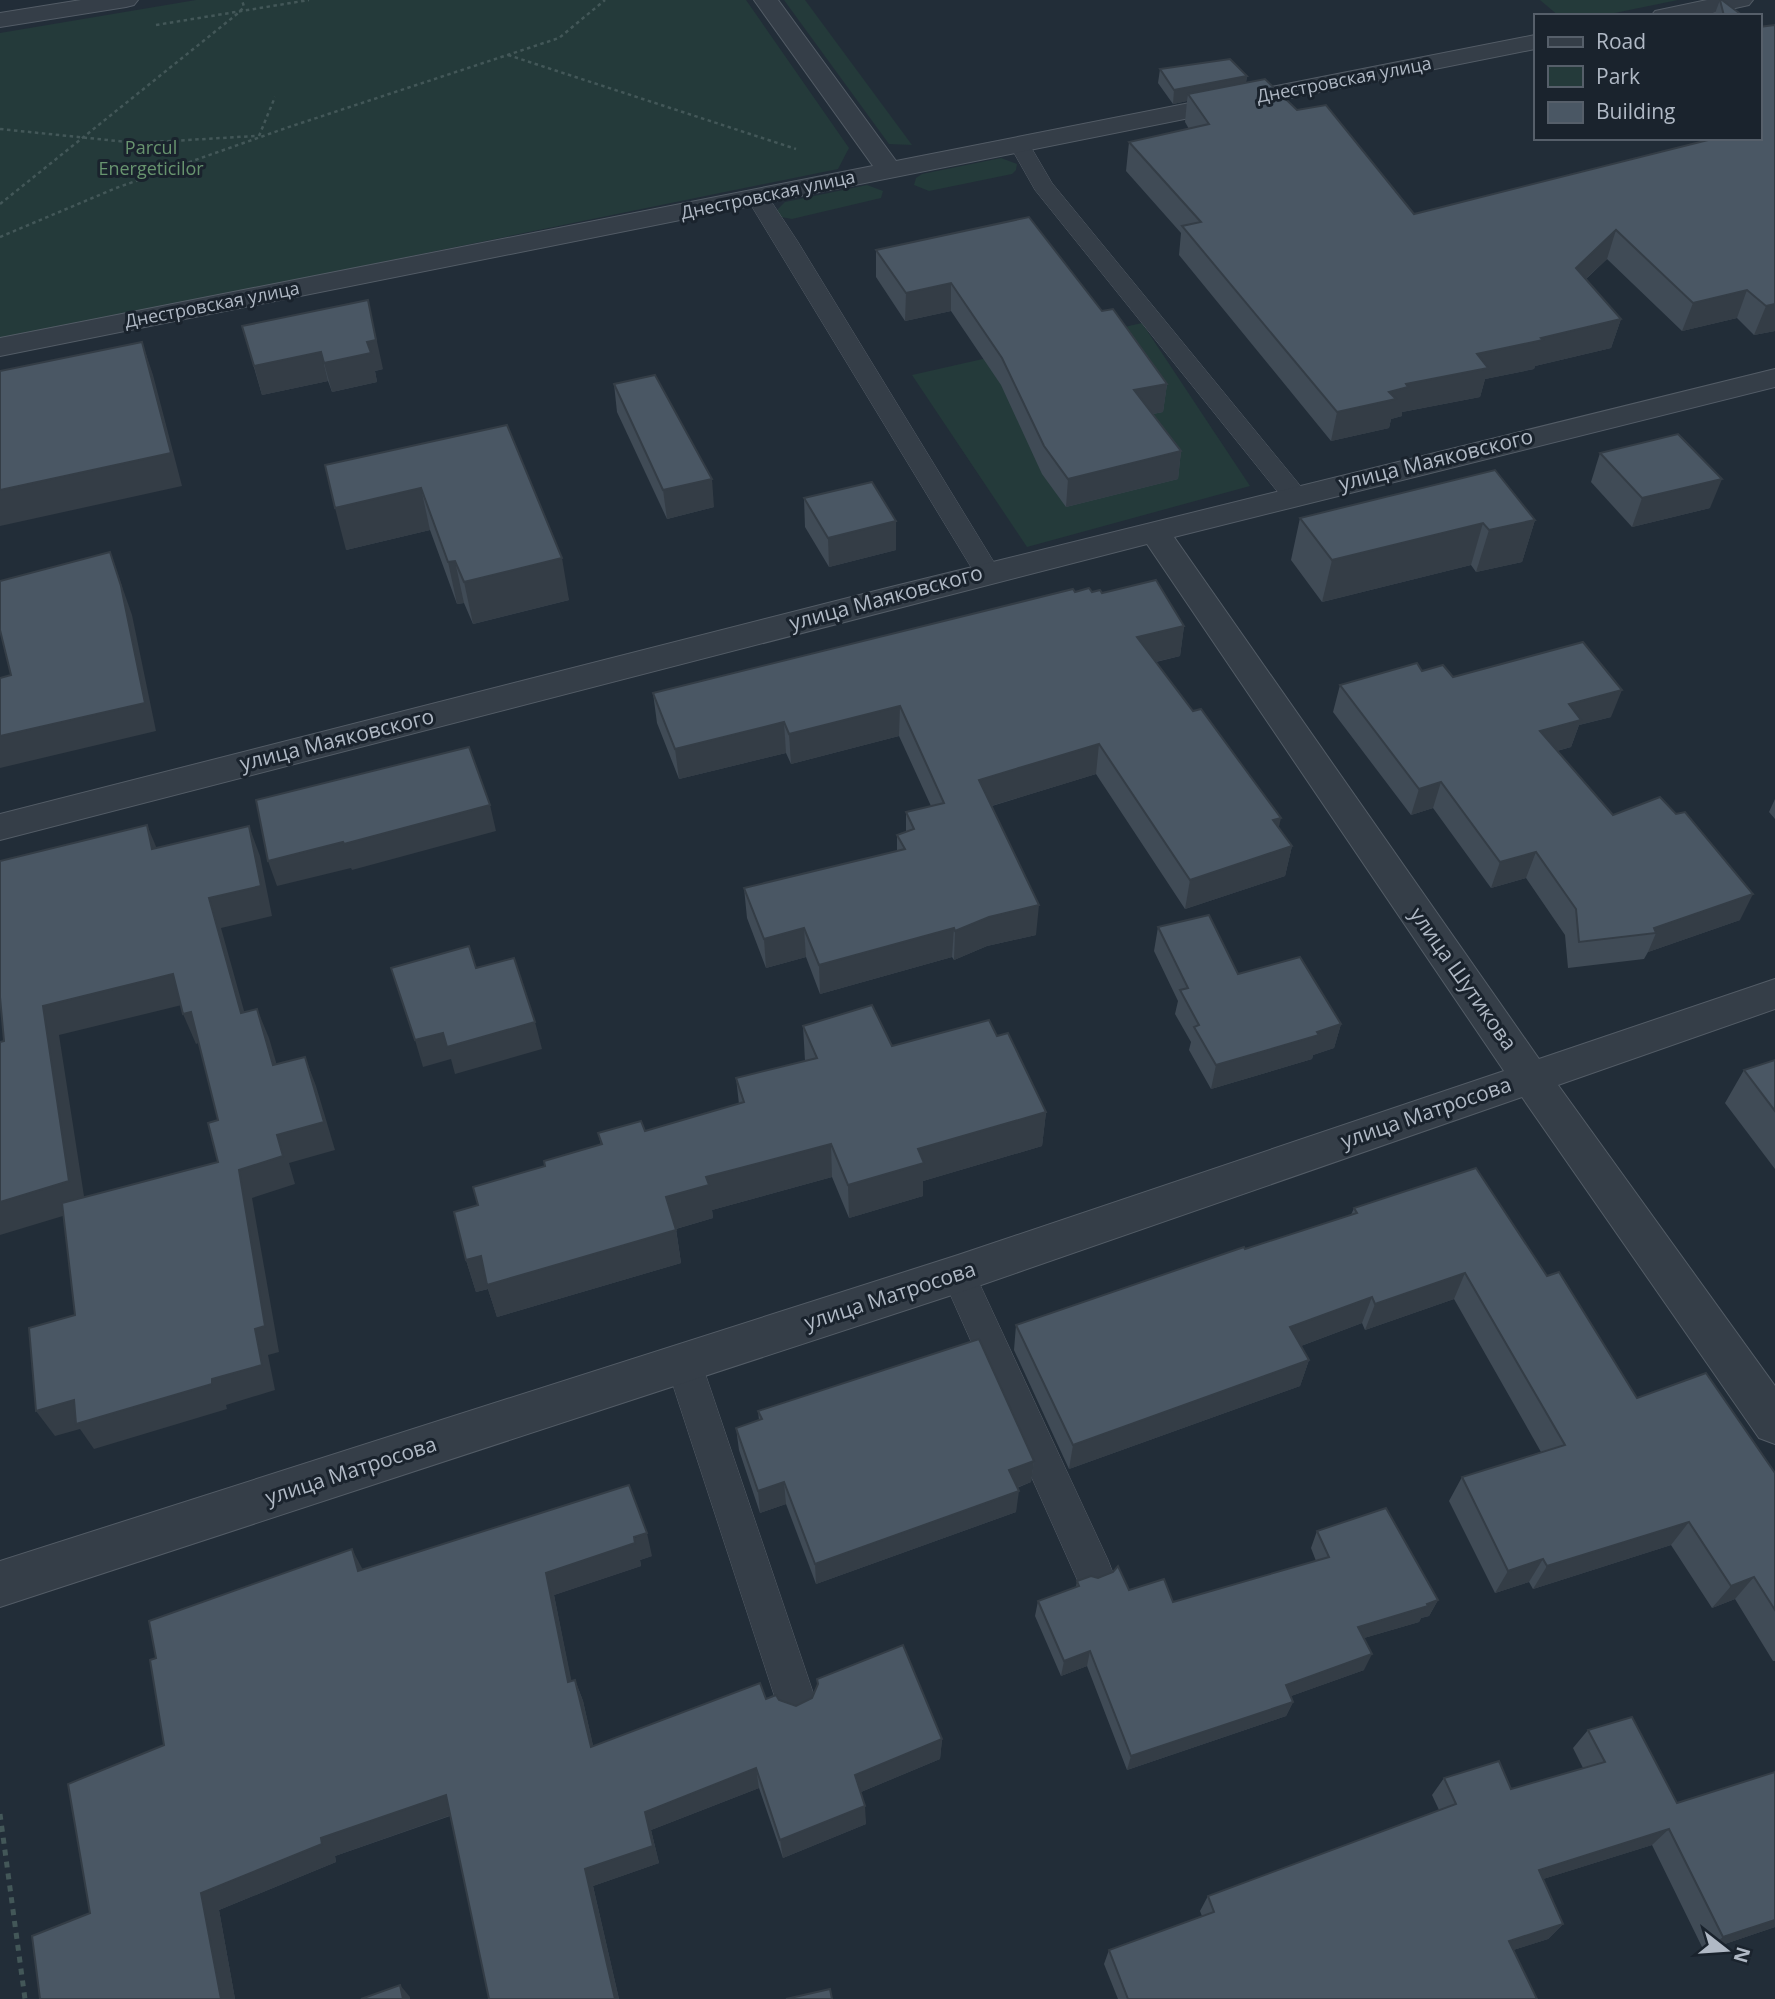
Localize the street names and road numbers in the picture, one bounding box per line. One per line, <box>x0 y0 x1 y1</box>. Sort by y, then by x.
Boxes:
street label: Днестровская улица <box>1254 50 1433 108</box>
street label: Днестровская улица <box>678 164 857 224</box>
street label: Днестровская улица <box>122 275 301 333</box>
street label: улица Маяковского <box>1336 421 1536 497</box>
street label: улица Маяковского <box>786 558 986 636</box>
street label: улица Маяковского <box>237 701 437 777</box>
street label: улица Шутикова <box>1404 901 1524 1056</box>
street label: улица Матросова <box>1337 1070 1515 1154</box>
street label: улица Матросова <box>800 1254 979 1336</box>
street label: улица Матросова <box>261 1429 440 1511</box>

